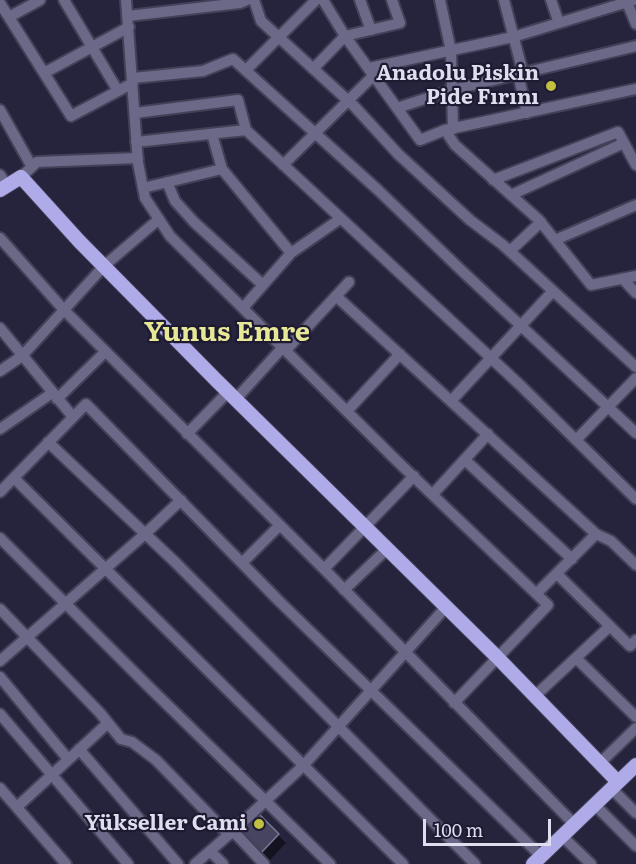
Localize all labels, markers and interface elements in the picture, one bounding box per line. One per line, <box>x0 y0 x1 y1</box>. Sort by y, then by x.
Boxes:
place label: Anadolu Piskin Pide Fırını <box>376 61 539 111</box>
marker: Anadolu Piskin Pide Fırını <box>544 79 558 93</box>
district label: Yunus Emre <box>144 317 310 349</box>
scale bar <box>426 807 554 845</box>
place label: Yükseller Cami <box>85 811 247 837</box>
text: 100 m <box>434 816 483 843</box>
marker: Yükseller Cami <box>252 817 266 831</box>

